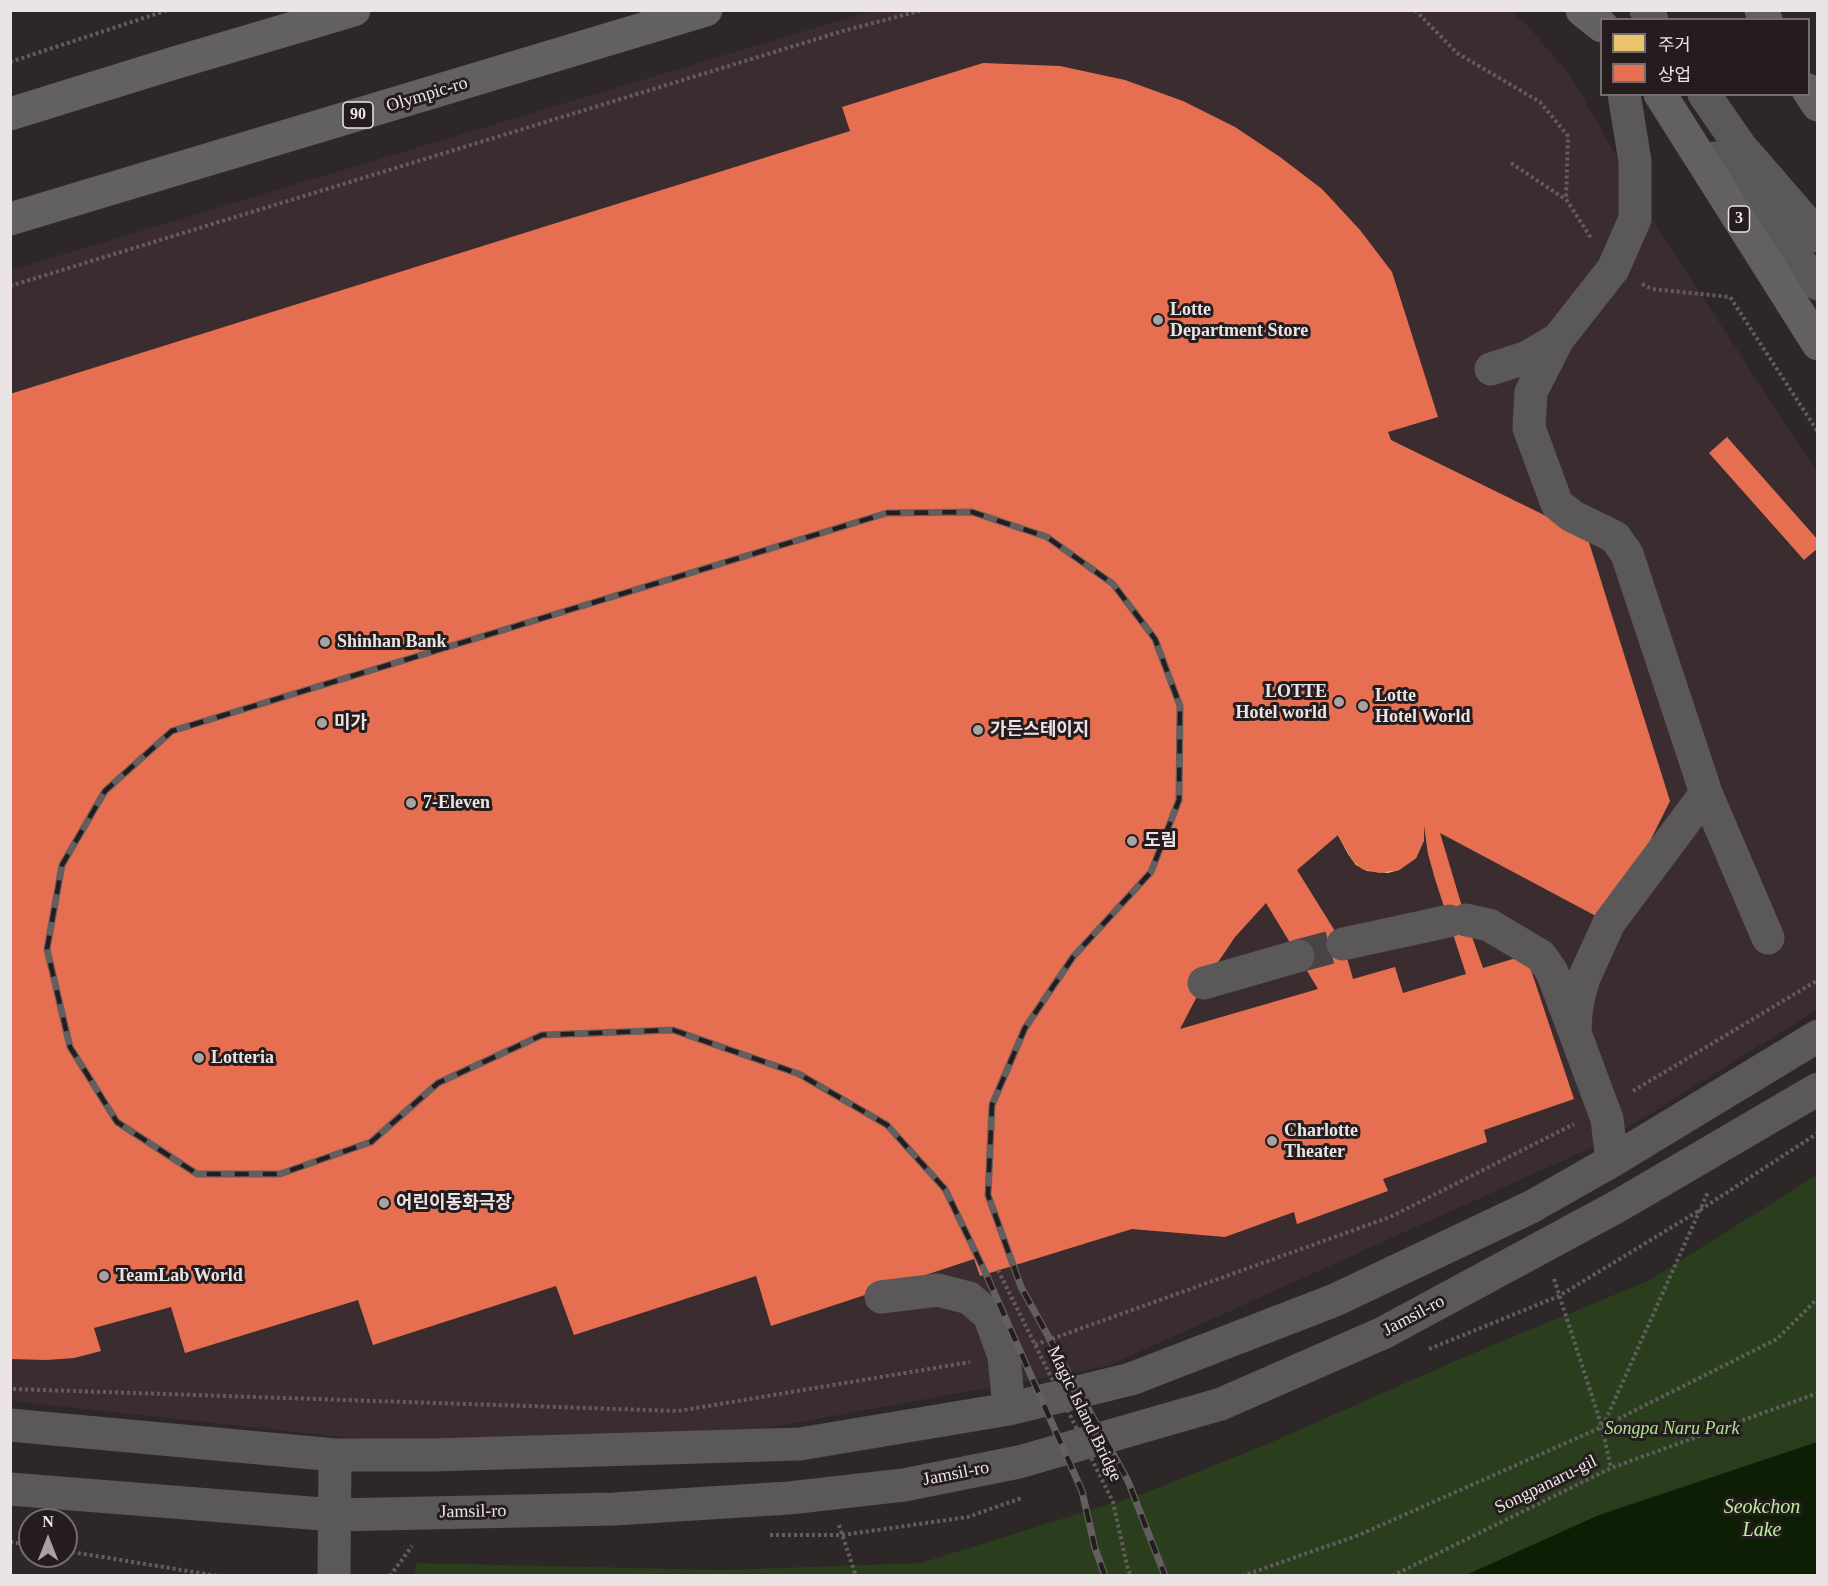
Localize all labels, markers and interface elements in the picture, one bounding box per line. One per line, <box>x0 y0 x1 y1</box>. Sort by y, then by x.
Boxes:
legend <box>1600 18 1810 96</box>
text: 주거 <box>1658 35 1691 55</box>
text: 상업 <box>1658 65 1691 85</box>
street label: Olympic-ro <box>384 72 470 118</box>
road number: 90 <box>343 102 373 128</box>
road number: 3 <box>1728 206 1750 232</box>
place label: Lotte Department Store <box>1170 299 1308 342</box>
marker: Lotte Department Store <box>1151 313 1165 327</box>
place label: Shinhan Bank <box>337 631 447 653</box>
marker: Shinhan Bank <box>318 635 332 649</box>
place label: LOTTE Hotel world <box>1236 681 1327 724</box>
place label: Lotte Hotel World <box>1375 685 1470 728</box>
marker: LOTTE Hotel world <box>1332 695 1346 709</box>
marker: Lotte Hotel World <box>1356 699 1370 713</box>
place label: 미가 <box>334 712 367 734</box>
marker: 미가 <box>315 716 329 730</box>
place label: 가든스테이지 <box>990 719 1089 741</box>
marker: 가든스테이지 <box>971 723 985 737</box>
place label: 7-Eleven <box>423 792 490 814</box>
marker: 7-Eleven <box>404 796 418 810</box>
place label: 도림 <box>1144 830 1177 852</box>
marker: 도림 <box>1125 834 1139 848</box>
place label: Lotteria <box>211 1047 274 1069</box>
marker: Lotteria <box>192 1051 206 1065</box>
place label: Charlotte Theater <box>1284 1120 1358 1162</box>
marker: Charlotte Theater <box>1265 1134 1279 1148</box>
place label: 어린이동화극장 <box>396 1192 512 1214</box>
marker: 어린이동화극장 <box>377 1196 391 1210</box>
place label: TeamLab World <box>116 1265 243 1287</box>
marker: TeamLab World <box>97 1269 111 1283</box>
street label: Jamsil-ro <box>1379 1291 1449 1341</box>
street label: Magic Island Bridge <box>1042 1343 1126 1485</box>
park label: Songpa Naru Park <box>1604 1418 1740 1440</box>
street label: Songpanaru-gil <box>1491 1451 1601 1519</box>
street label: Jamsil-ro <box>921 1457 991 1491</box>
water label: Seokchon Lake <box>1724 1496 1800 1543</box>
street label: Jamsil-ro <box>439 1501 507 1523</box>
north arrow <box>18 1508 78 1568</box>
text: N <box>42 1513 54 1530</box>

